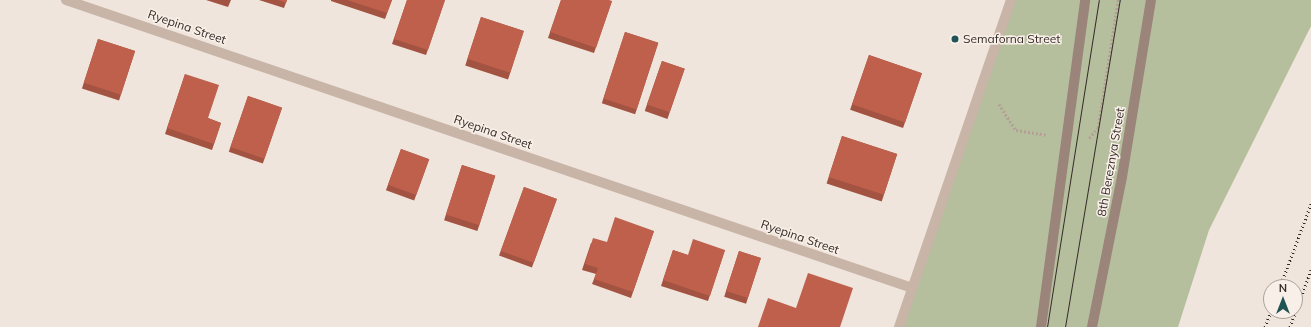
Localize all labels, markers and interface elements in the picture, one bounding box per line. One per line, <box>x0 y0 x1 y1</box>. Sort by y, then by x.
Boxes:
street label: Ryepina Street <box>146 7 228 47</box>
place label: Semaforna Street <box>963 32 1060 46</box>
marker: Semaforna Street <box>950 34 960 44</box>
street label: 8th Bereznya Street <box>1094 107 1128 217</box>
street label: Ryepina Street <box>452 112 534 152</box>
street label: Ryepina Street <box>759 217 841 257</box>
north arrow <box>1263 279 1303 319</box>
text: N <box>1279 281 1287 295</box>

